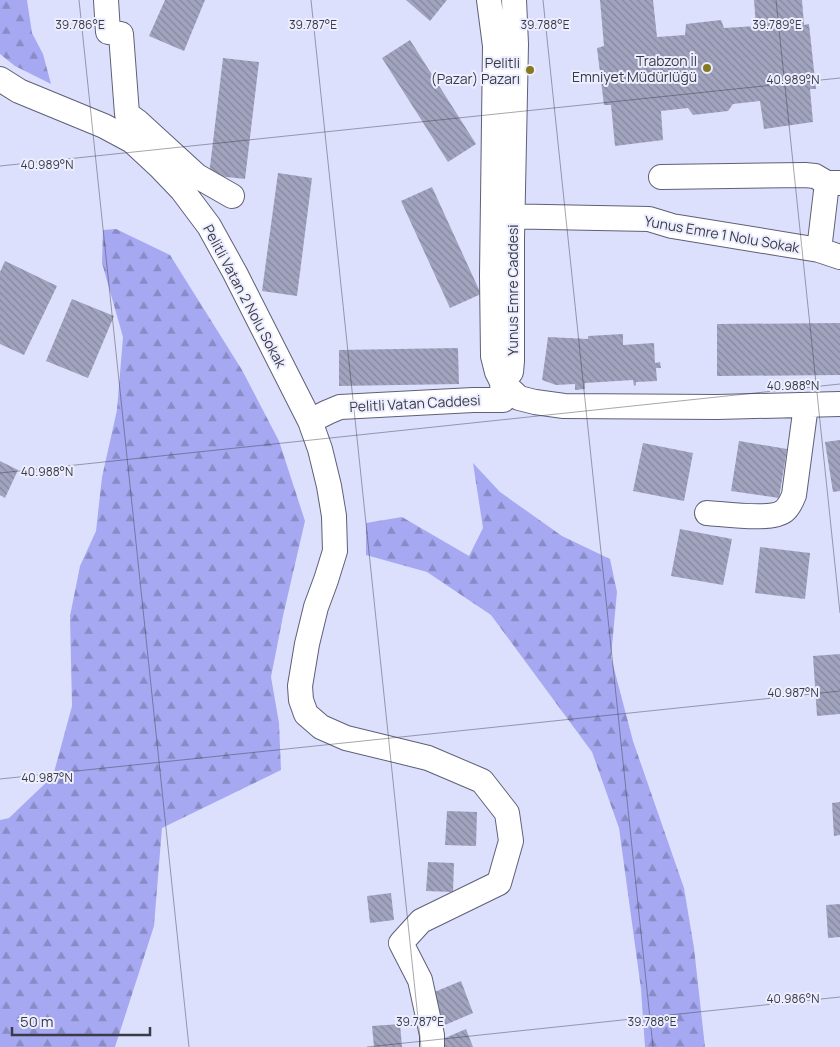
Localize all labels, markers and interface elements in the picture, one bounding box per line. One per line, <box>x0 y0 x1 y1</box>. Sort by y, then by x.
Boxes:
text: 39.786°E <box>55 16 105 33</box>
text: 39.787°E <box>289 16 337 33</box>
text: 39.788°E <box>520 16 570 33</box>
text: 39.789°E <box>752 16 802 33</box>
place label: Trabzon İl Emniyet Müdürlüğü <box>572 51 697 86</box>
place label: Pelitli (Pazar) Pazarı <box>431 53 520 88</box>
marker: Trabzon İl Emniyet Müdürlüğü <box>701 62 713 74</box>
marker: Pelitli (Pazar) Pazarı <box>524 64 536 76</box>
text: 40.989°N <box>767 71 819 88</box>
text: 40.989°N <box>21 156 73 173</box>
street label: Yunus Emre 1 Nolu Sokak <box>643 211 802 257</box>
street label: Pelitli Vatan 2 Nolu Sokak <box>199 221 291 372</box>
street label: Yunus Emre Caddesi <box>503 224 522 356</box>
text: 40.988°N <box>767 377 819 394</box>
street label: Pelitli Vatan Caddesi <box>349 390 481 416</box>
text: 40.988°N <box>21 463 73 480</box>
text: 40.987°N <box>767 684 819 701</box>
text: 40.987°N <box>21 769 73 786</box>
text: 40.986°N <box>767 990 819 1007</box>
scale bar <box>12 1004 150 1036</box>
text: 50 m <box>20 1011 54 1032</box>
text: 39.787°E <box>396 1013 444 1030</box>
text: 39.788°E <box>627 1013 677 1030</box>

